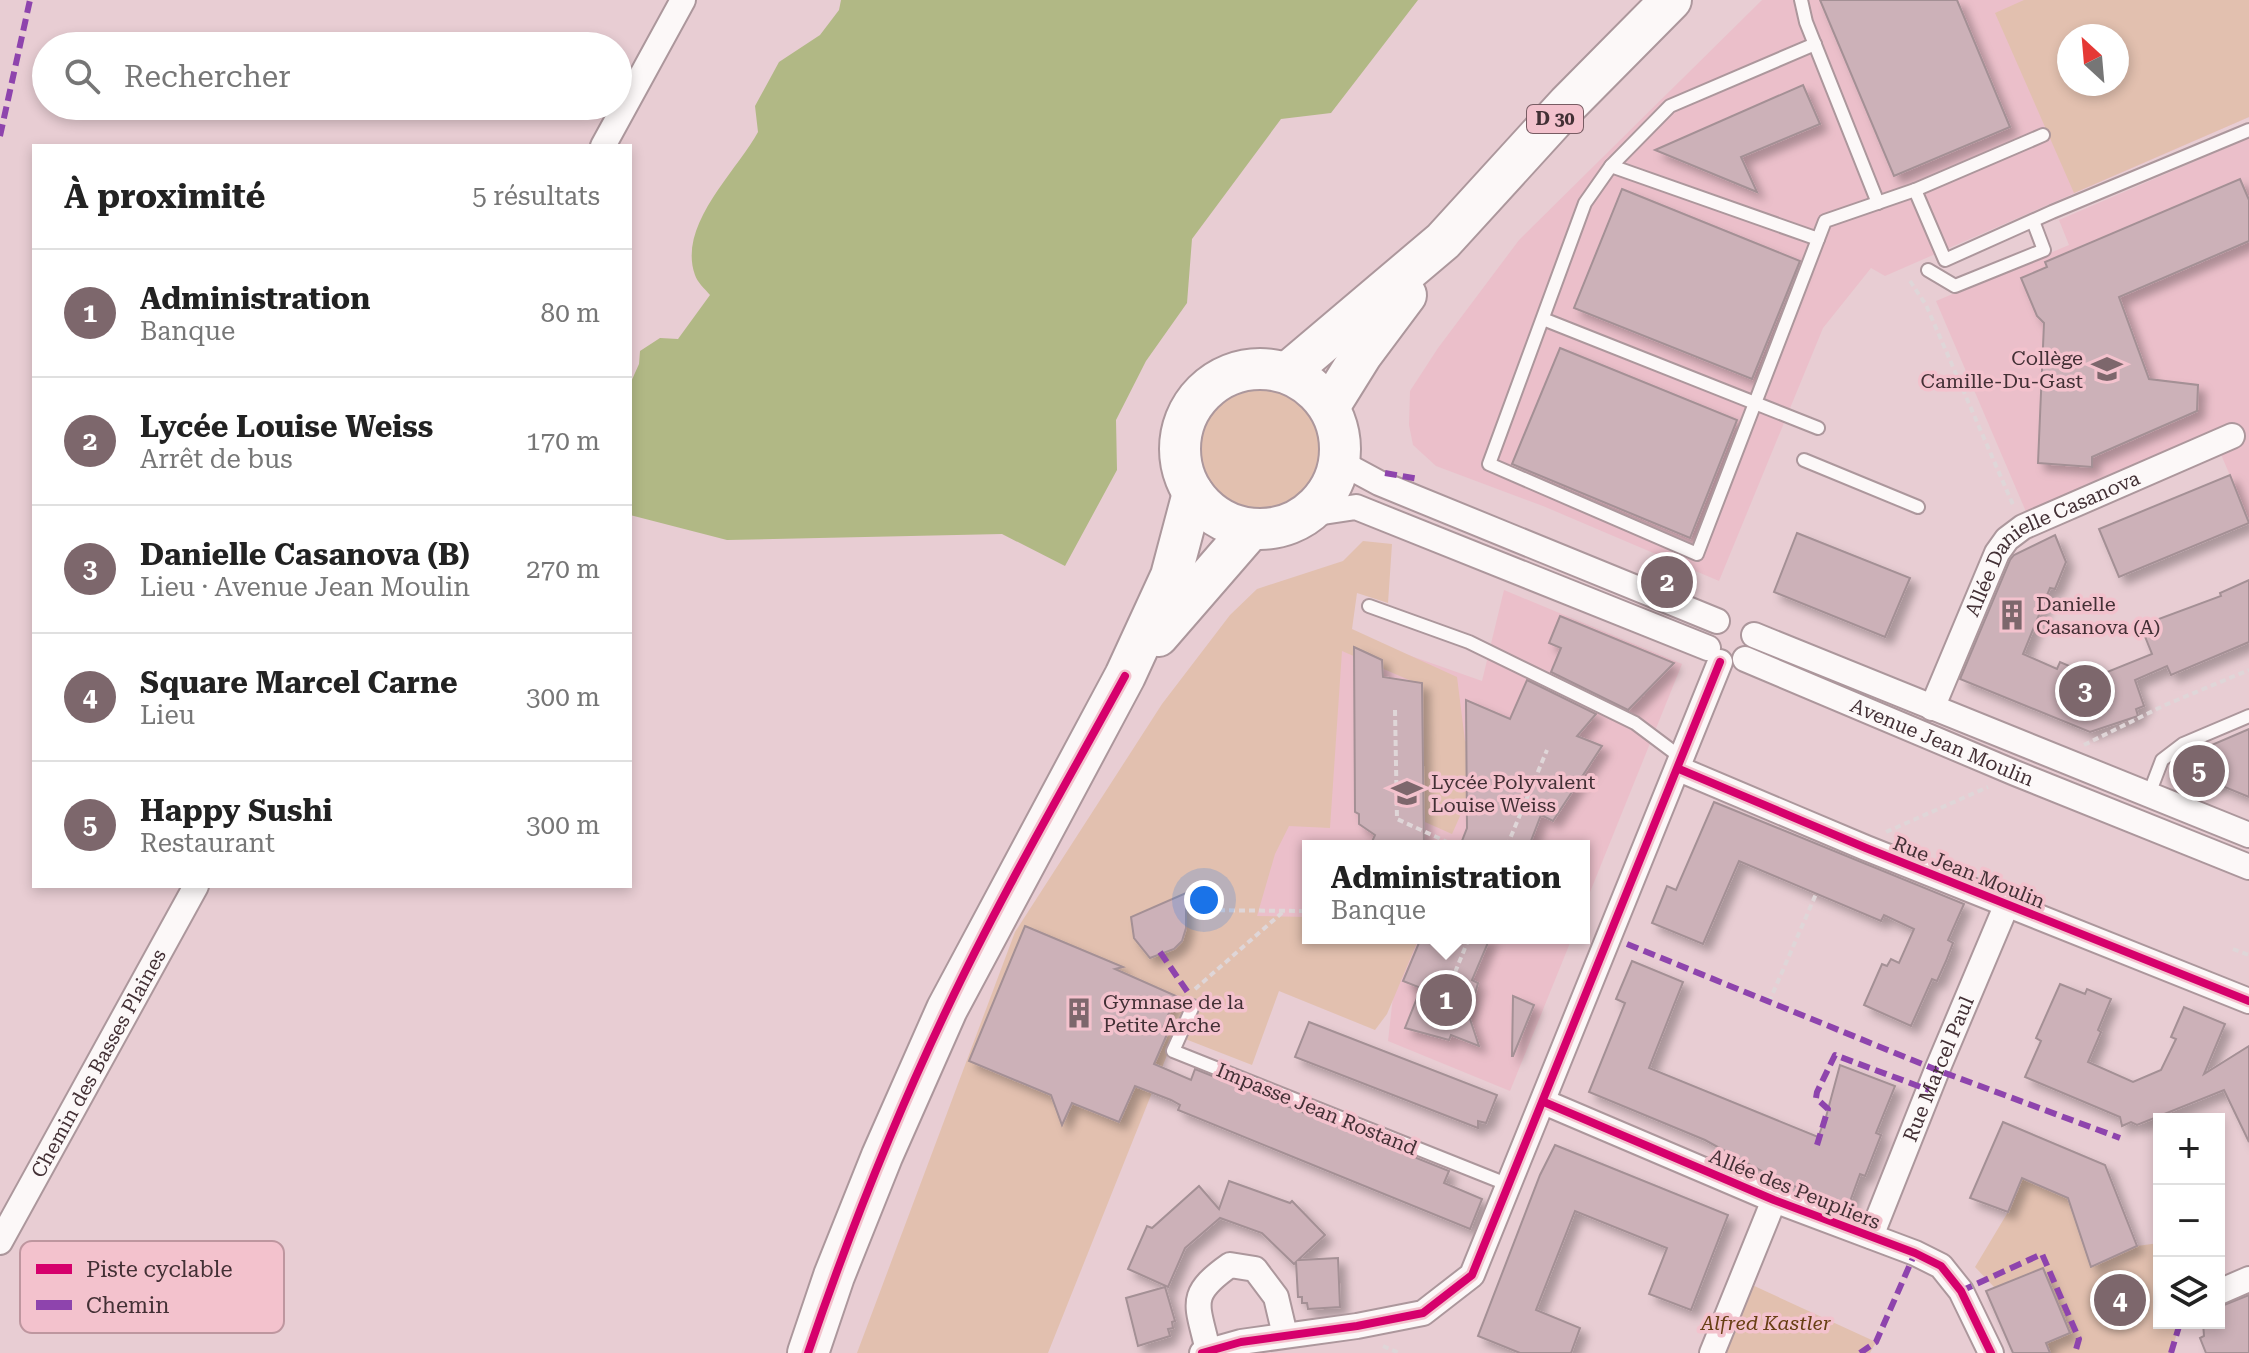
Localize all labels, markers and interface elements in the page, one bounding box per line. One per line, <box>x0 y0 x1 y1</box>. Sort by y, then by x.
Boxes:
north arrow <box>2057 24 2129 96</box>
search box <box>32 32 632 120</box>
icon: search <box>60 54 104 98</box>
text: Rechercher <box>124 59 291 94</box>
road number: D 30 <box>1527 105 1583 133</box>
text: À proximité <box>64 176 265 216</box>
text: 5 résultats <box>472 181 600 211</box>
text: Administration <box>140 281 370 316</box>
text: 1 <box>83 298 97 328</box>
text: 80 m <box>541 298 600 328</box>
text: Banque <box>140 316 235 346</box>
place label: Collège Camille-Du-Gast <box>1921 346 2084 393</box>
school or university icon: Collège Camille-Du-Gast <box>2090 352 2124 386</box>
text: Lycée Louise Weiss <box>140 409 433 444</box>
text: 2 <box>83 426 97 456</box>
text: 170 m <box>526 426 600 456</box>
text: Arrêt de bus <box>140 444 293 474</box>
street label: Allée Danielle Casanova <box>1960 466 2144 620</box>
text: Danielle Casanova (B) <box>140 537 470 572</box>
pin: 2 <box>1641 552 1693 612</box>
text: 3 <box>83 554 97 584</box>
text: 270 m <box>526 554 600 584</box>
text: Lieu · Avenue Jean Moulin <box>140 572 470 602</box>
place label: Danielle Casanova (A) <box>2036 592 2160 639</box>
building icon: Danielle Casanova (A) <box>1995 598 2029 632</box>
pin: 3 <box>2059 661 2111 721</box>
text: Square Marcel Carne <box>140 665 458 700</box>
text: 4 <box>83 682 97 712</box>
text: 300 m <box>526 682 600 712</box>
street label: Avenue Jean Moulin <box>1847 693 2037 791</box>
text: Lieu <box>140 700 195 730</box>
pin: 5 <box>2173 741 2225 801</box>
place label: Lycée Polyvalent Louise Weiss <box>1431 770 1596 817</box>
school or university icon: Lycée Polyvalent Louise Weiss <box>1390 776 1424 810</box>
text: Happy Sushi <box>140 793 332 828</box>
text: 5 <box>83 810 97 840</box>
text: 300 m <box>526 810 600 840</box>
text: Restaurant <box>140 828 275 858</box>
street label: Rue Jean Moulin <box>1890 831 2049 913</box>
popup <box>1302 840 1590 944</box>
text: Administration <box>1331 860 1561 895</box>
your location <box>1184 880 1224 920</box>
text: Banque <box>1331 895 1426 925</box>
street label: Chemin des Basses Plaines <box>26 945 171 1182</box>
pin: 1 <box>1420 970 1472 1030</box>
place label: Gymnase de la Petite Arche <box>1103 990 1244 1037</box>
street label: Rue Marcel Paul <box>1898 993 1979 1145</box>
building icon: Gymnase de la Petite Arche <box>1062 996 1096 1030</box>
street label: Impasse Jean Rostand <box>1213 1058 1421 1160</box>
map controls <box>2153 1113 2225 1329</box>
button: + <box>2153 1113 2225 1185</box>
street label: Allée des Peupliers <box>1706 1144 1884 1234</box>
button: − <box>2153 1185 2225 1257</box>
legend <box>20 1241 284 1333</box>
text: Piste cyclable <box>86 1257 232 1282</box>
button: layers <box>2153 1257 2225 1329</box>
pin: 4 <box>2094 1270 2146 1330</box>
text: Chemin <box>86 1293 169 1318</box>
park label: Alfred Kastler <box>1700 1311 1832 1335</box>

